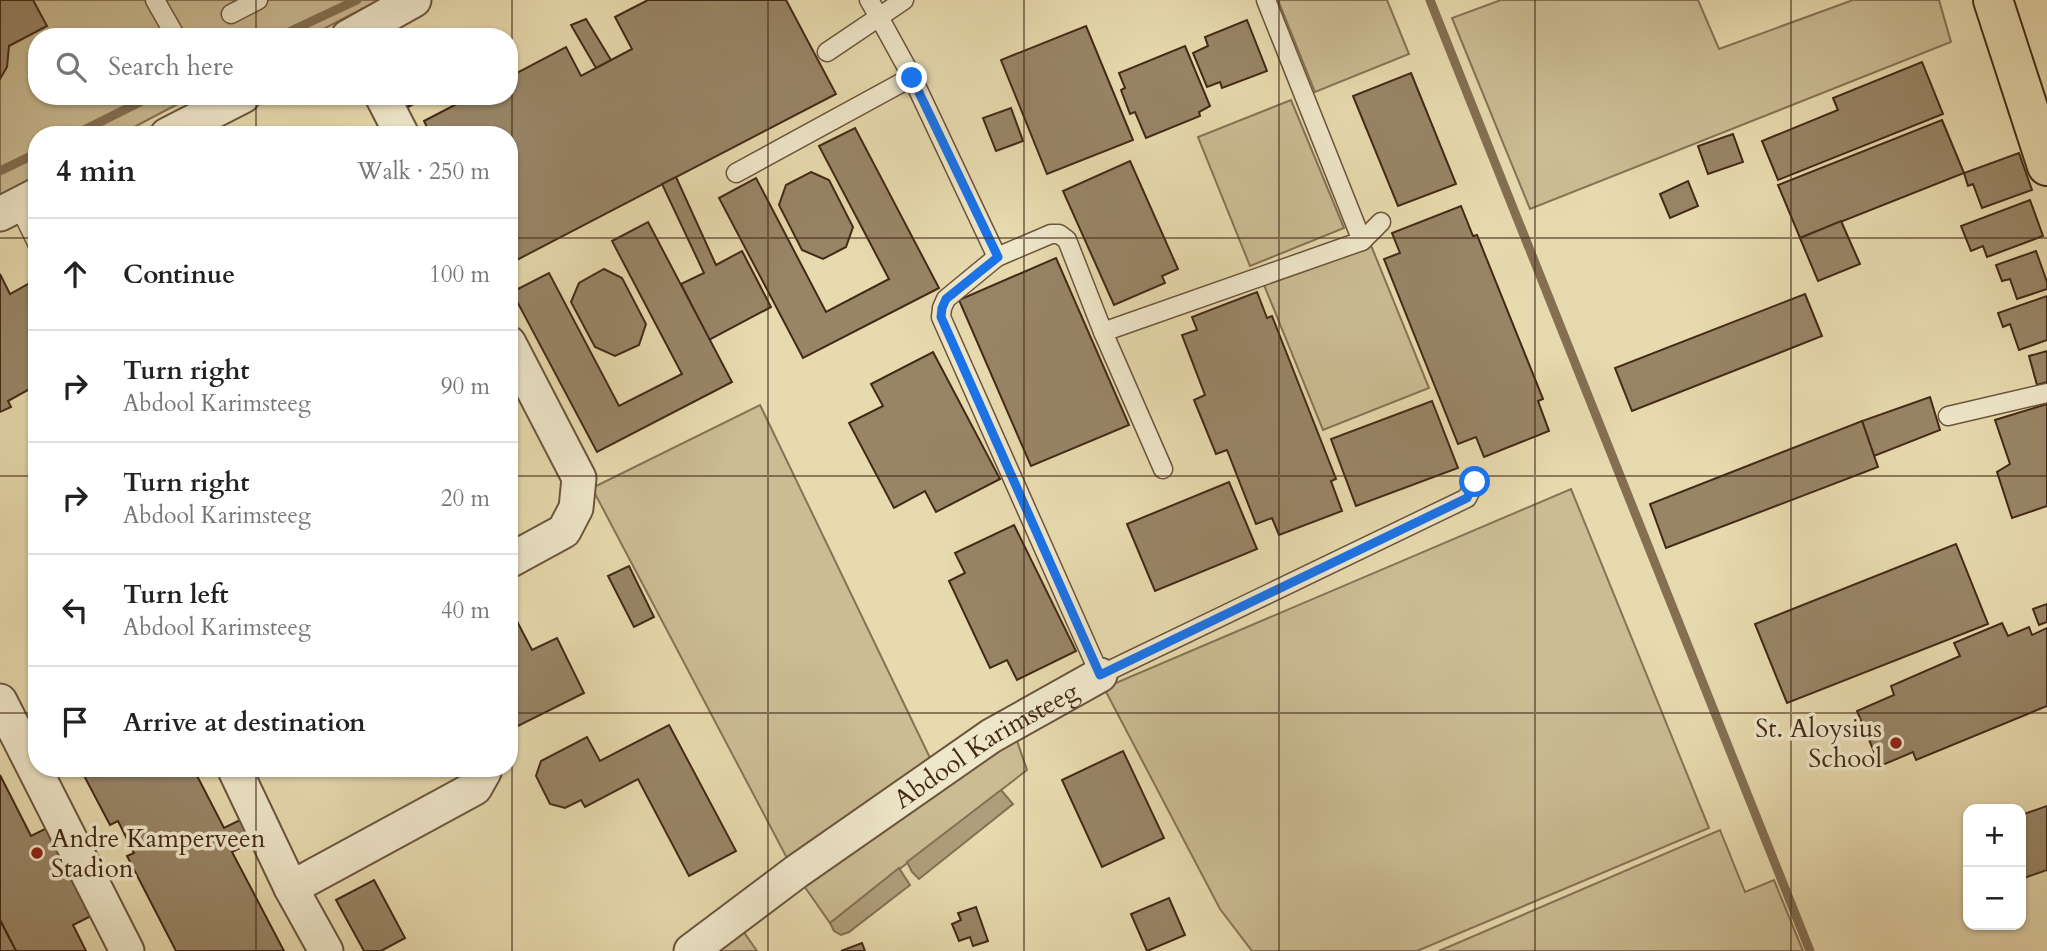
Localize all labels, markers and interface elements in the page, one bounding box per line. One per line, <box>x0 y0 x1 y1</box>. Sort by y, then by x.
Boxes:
search box <box>28 28 518 105</box>
icon: search <box>52 48 90 86</box>
text: Search here <box>108 49 234 84</box>
route end <box>896 62 927 93</box>
text: 4 min <box>56 151 136 192</box>
text: Walk · 250 m <box>357 156 490 187</box>
icon: ahead <box>56 255 94 293</box>
text: Continue <box>123 257 235 292</box>
text: 100 m <box>429 259 490 290</box>
text: Turn right <box>123 353 250 388</box>
icon: right <box>56 367 94 405</box>
text: 90 m <box>441 371 490 402</box>
text: Abdool Karimsteeg <box>123 388 311 419</box>
text: Turn right <box>123 465 250 500</box>
route start <box>1459 466 1490 497</box>
icon: right <box>56 479 94 517</box>
text: 20 m <box>441 483 490 514</box>
text: Abdool Karimsteeg <box>123 500 311 531</box>
text: Turn left <box>123 577 228 612</box>
icon: left <box>56 591 94 629</box>
text: 40 m <box>441 595 490 626</box>
text: Abdool Karimsteeg <box>123 612 311 643</box>
street label: Abdool Karimsteeg <box>886 673 1085 816</box>
icon: arrive <box>56 703 94 741</box>
text: Arrive at destination <box>123 705 366 740</box>
place label: St. Aloysius School <box>1755 711 1882 776</box>
marker: St. Aloysius School <box>1888 735 1904 751</box>
map controls <box>1963 804 2026 930</box>
button: + <box>1963 804 2026 867</box>
place label: Andre Kamperveen Stadion <box>51 821 266 886</box>
marker: Andre Kamperveen Stadion <box>29 845 45 861</box>
button: − <box>1963 867 2026 930</box>

